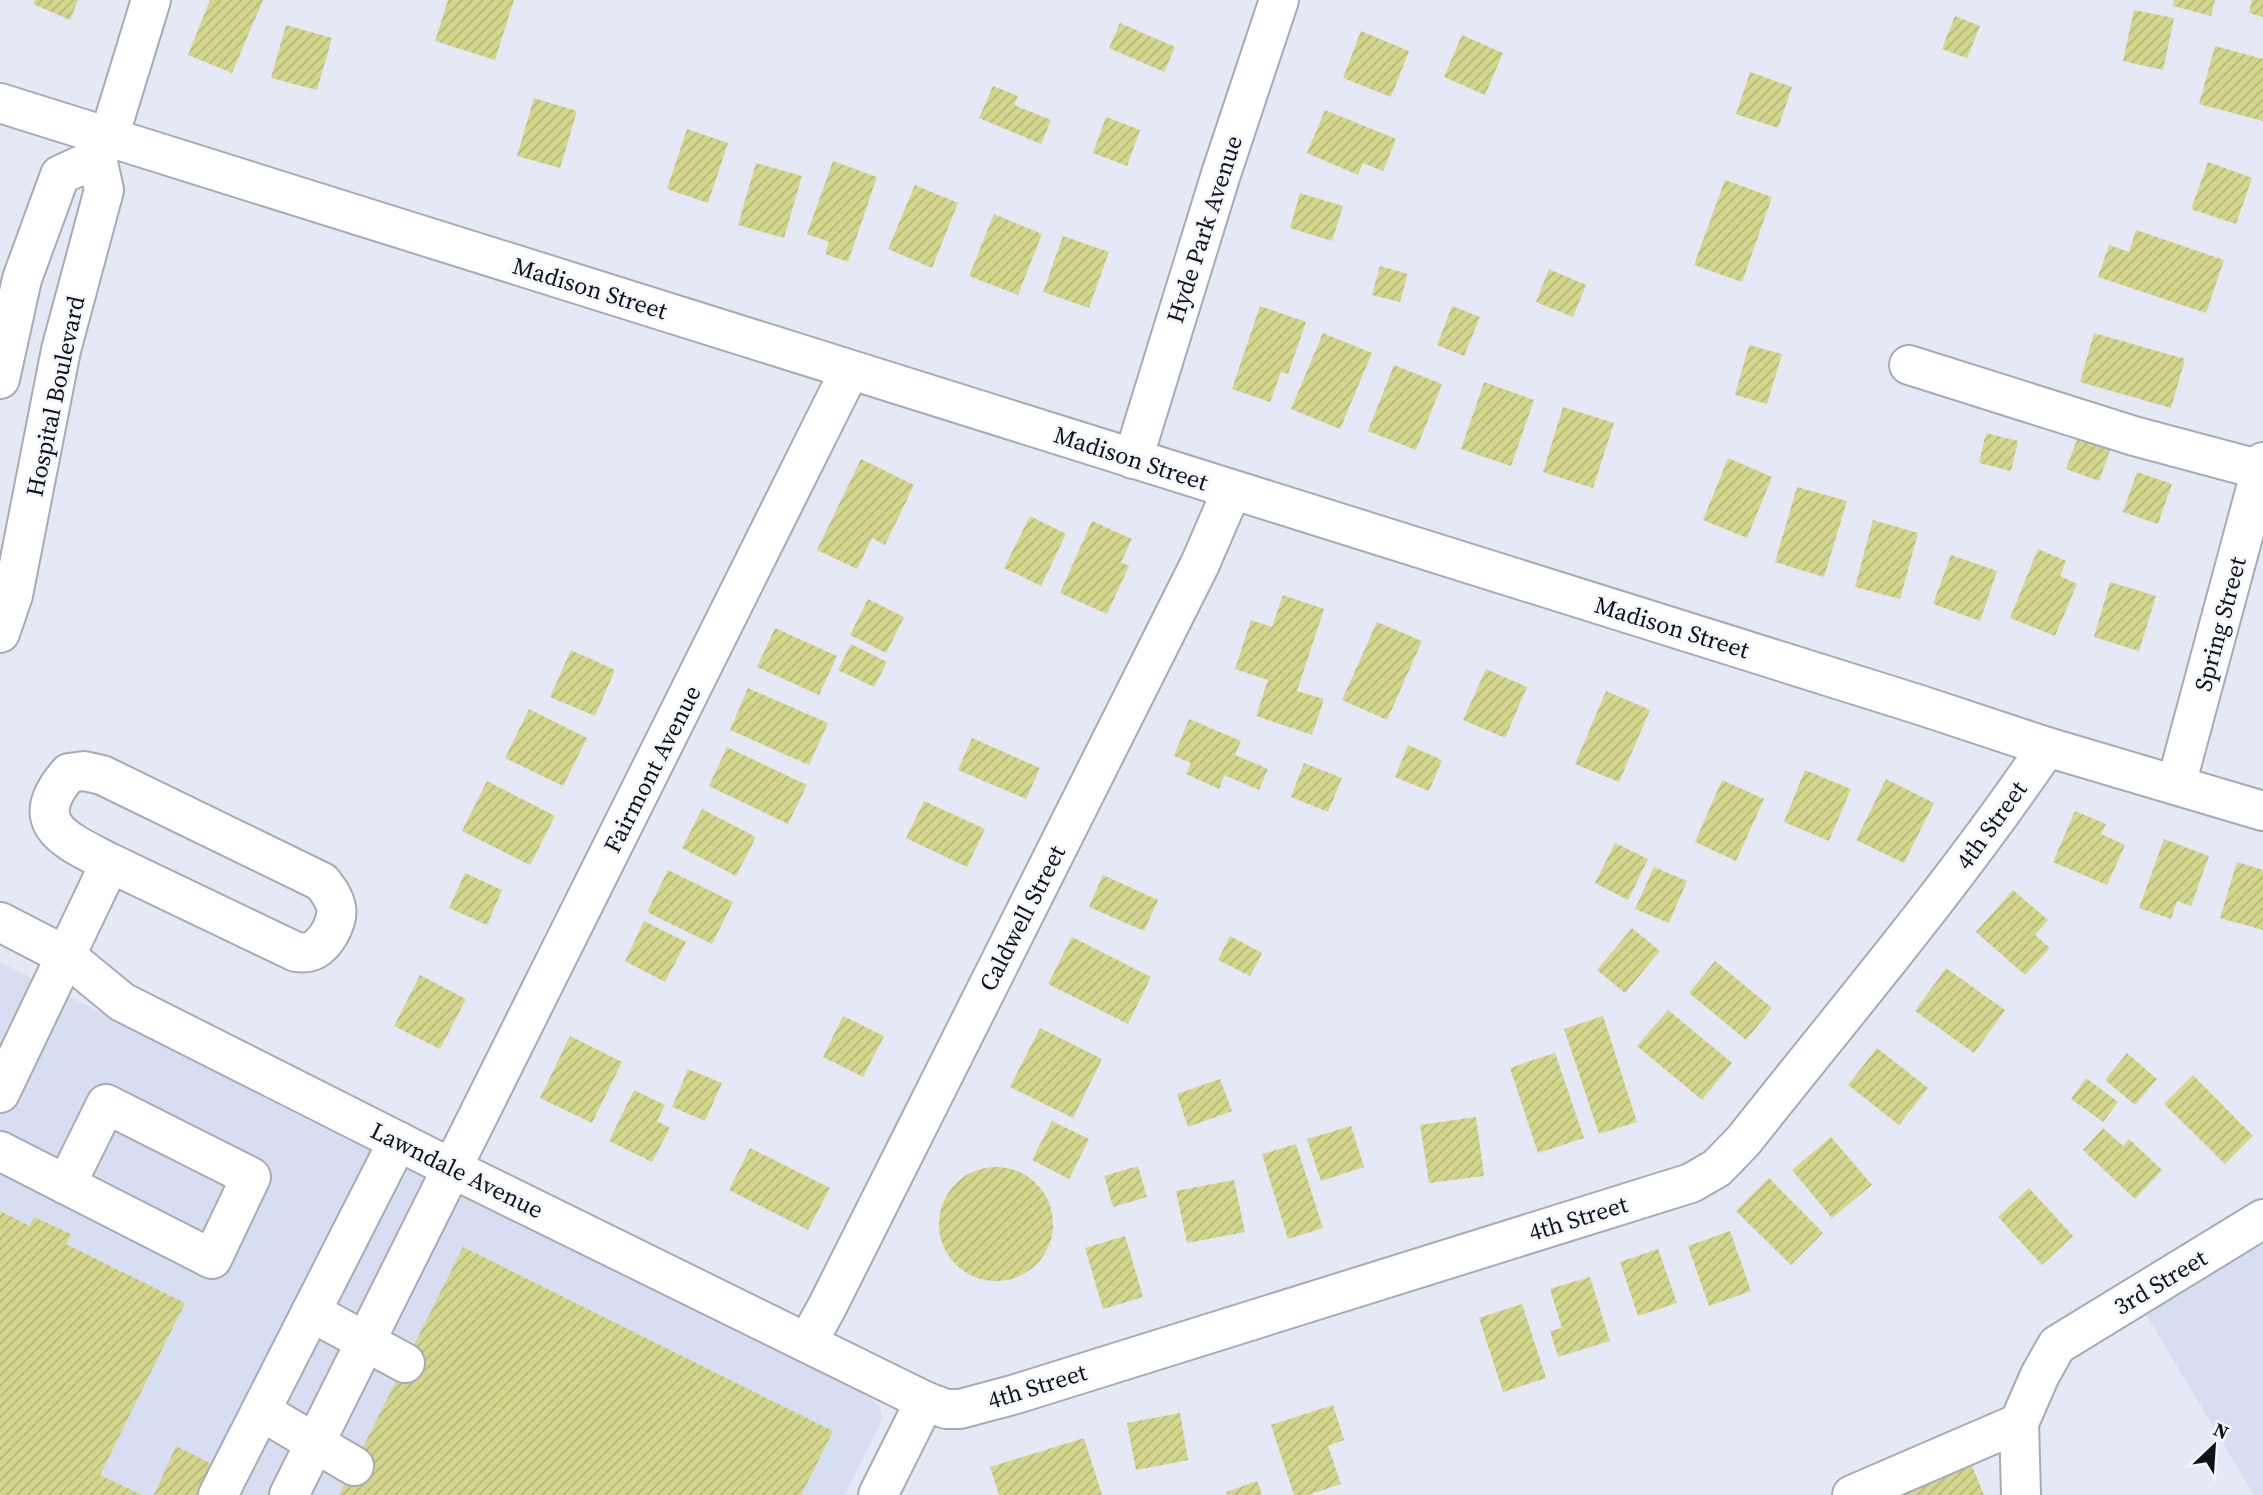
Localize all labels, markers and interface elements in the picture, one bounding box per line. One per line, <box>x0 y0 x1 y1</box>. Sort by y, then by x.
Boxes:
street label: Hyde Park Avenue <box>1158 131 1250 327</box>
street label: Madison Street <box>509 249 671 327</box>
street label: Hospital Boulevard <box>18 292 92 499</box>
street label: Madison Street <box>1050 418 1212 498</box>
street label: Spring Street <box>2186 553 2254 695</box>
street label: Madison Street <box>1591 588 1753 666</box>
street label: Fairmont Avenue <box>596 680 708 858</box>
street label: 4th Street <box>1948 774 2034 876</box>
street label: Caldwell Street <box>971 839 1073 997</box>
street label: Lawndale Avenue <box>365 1114 549 1226</box>
street label: 4th Street <box>1524 1187 1632 1249</box>
street label: 3rd Street <box>2107 1241 2213 1323</box>
street label: 4th Street <box>983 1355 1091 1417</box>
north arrow <box>2179 1411 2249 1481</box>
text: N <box>2209 1416 2233 1445</box>

